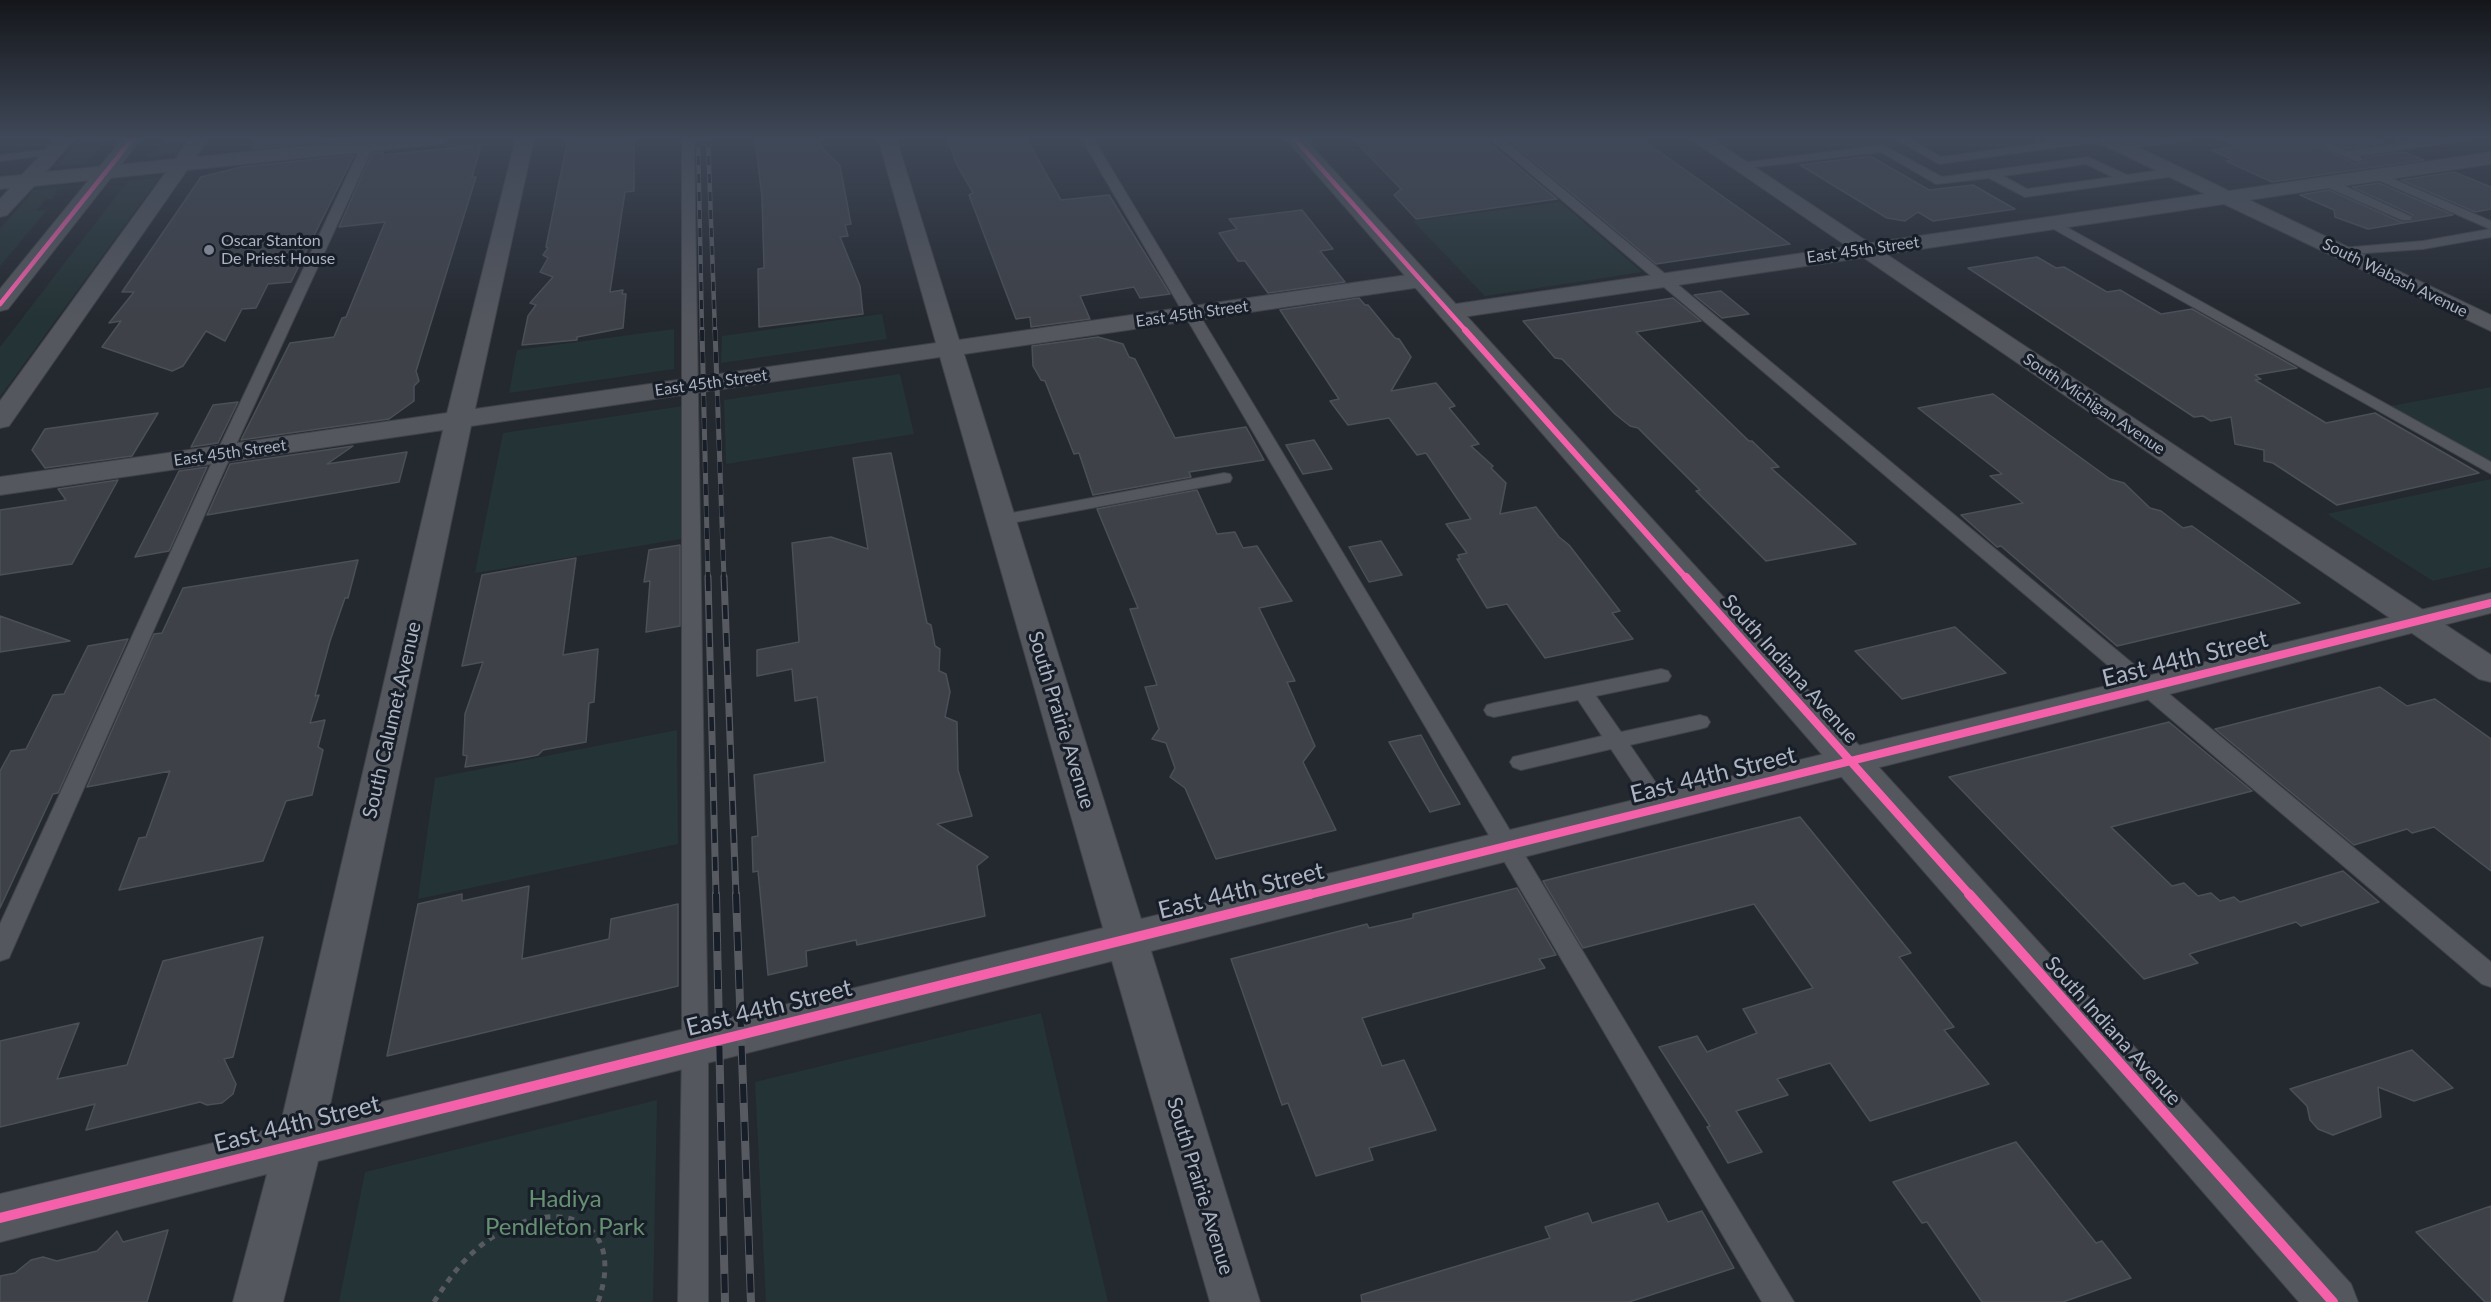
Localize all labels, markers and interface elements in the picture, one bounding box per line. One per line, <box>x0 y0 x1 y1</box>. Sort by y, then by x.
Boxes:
place label: Oscar Stanton De Priest House <box>221 231 335 269</box>
street label: East 45th Street <box>1806 233 1920 267</box>
street label: South Wabash Avenue <box>2319 235 2471 321</box>
marker: Oscar Stanton De Priest House <box>202 243 216 257</box>
street label: East 45th Street <box>1135 297 1249 331</box>
street label: South Michigan Avenue <box>2020 349 2168 459</box>
street label: East 45th Street <box>654 366 768 400</box>
street label: East 45th Street <box>173 436 287 470</box>
street label: South Indiana Avenue <box>1717 590 1863 748</box>
street label: South Calumet Avenue <box>358 619 426 821</box>
street label: East 44th Street <box>2099 624 2271 694</box>
street label: South Prairie Avenue <box>1023 628 1099 812</box>
street label: East 44th Street <box>1627 740 1799 810</box>
street label: East 44th Street <box>1155 856 1327 926</box>
street label: South Indiana Avenue <box>2040 952 2186 1110</box>
street label: East 44th Street <box>683 973 855 1043</box>
street label: East 44th Street <box>211 1089 383 1159</box>
street label: South Prairie Avenue <box>1162 1094 1238 1278</box>
park label: Hadiya Pendleton Park <box>485 1185 645 1241</box>

